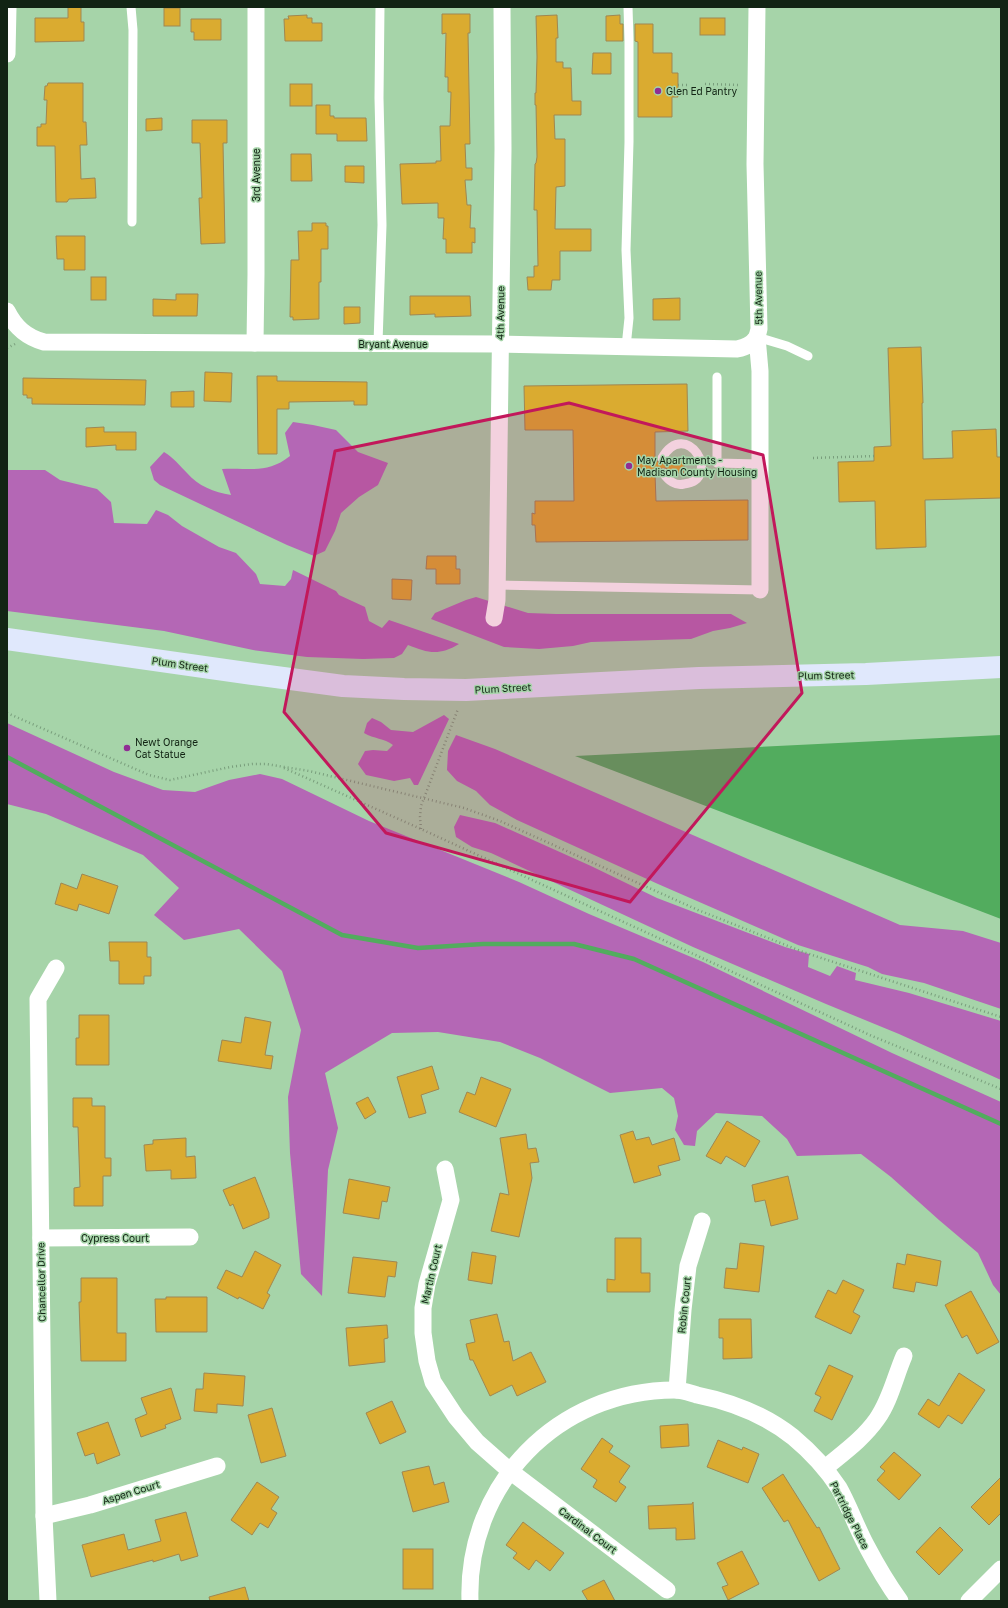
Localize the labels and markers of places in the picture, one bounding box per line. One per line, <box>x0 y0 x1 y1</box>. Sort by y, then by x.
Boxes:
place label: Glen Ed Pantry <box>666 85 738 97</box>
marker: Glen Ed Pantry <box>653 86 663 96</box>
place label: May Apartments - Madison County Housing <box>637 454 757 478</box>
marker: May Apartments - Madison County Housing <box>624 461 634 471</box>
place label: Newt Orange Cat Statue <box>135 736 198 760</box>
marker: Newt Orange Cat Statue <box>122 743 132 753</box>

